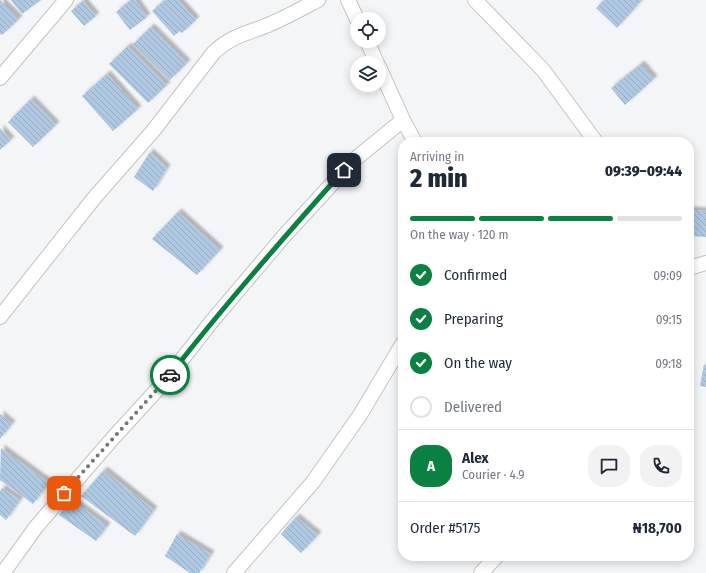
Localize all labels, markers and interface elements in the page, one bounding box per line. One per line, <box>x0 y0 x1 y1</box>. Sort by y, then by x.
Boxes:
map controls <box>350 12 386 92</box>
button: locate <box>350 12 386 48</box>
button: layers <box>350 56 386 92</box>
text: Arriving in <box>410 149 464 164</box>
pin <box>327 153 361 187</box>
icon: home <box>333 159 355 181</box>
text: 09:39–09:44 <box>605 162 682 180</box>
text: 2 min <box>410 163 468 194</box>
text: On the way · 120 m <box>410 227 508 242</box>
icon: check <box>410 264 432 286</box>
text: Confirmed <box>444 266 507 284</box>
text: 09:09 <box>653 268 682 283</box>
icon: check <box>410 308 432 330</box>
text: Preparing <box>444 310 503 328</box>
text: 09:15 <box>656 312 682 327</box>
icon: check <box>410 352 432 374</box>
text: On the way <box>444 354 512 372</box>
courier <box>150 355 190 395</box>
text: 09:18 <box>655 356 682 371</box>
icon: car <box>159 364 181 386</box>
text: Delivered <box>444 398 502 416</box>
button: chat <box>588 445 630 487</box>
button: phone <box>640 445 682 487</box>
text: Alex <box>462 449 489 467</box>
text: A <box>427 457 435 475</box>
text: Courier · 4.9 <box>462 467 525 482</box>
pin <box>47 476 81 510</box>
icon: bag <box>53 482 75 504</box>
text: Order #5175 <box>410 519 480 537</box>
text: ₦18,700 <box>633 519 682 537</box>

